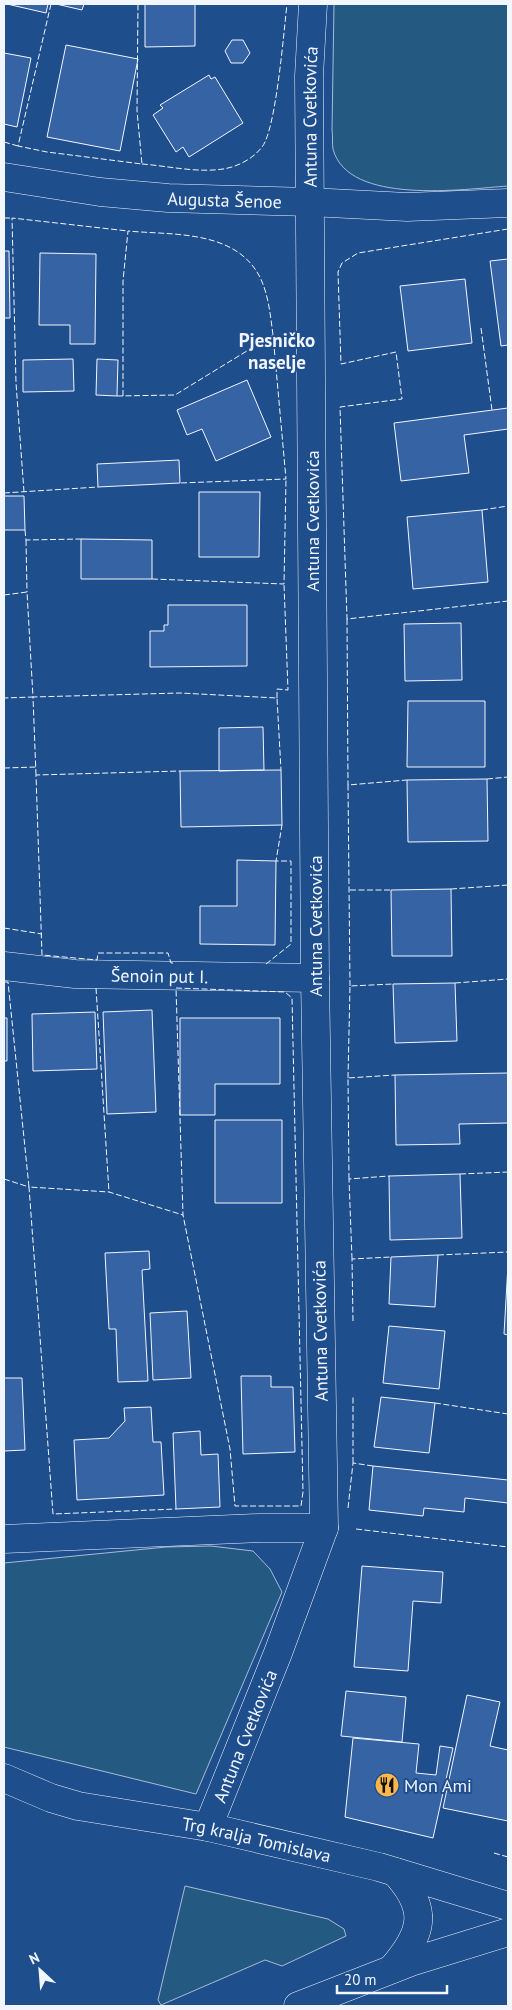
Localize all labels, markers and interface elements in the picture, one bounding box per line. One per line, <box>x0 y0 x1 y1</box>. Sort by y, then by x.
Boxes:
street label: Antuna Cvetkovića <box>297 45 322 188</box>
street label: Augusta Šenoe <box>167 186 282 213</box>
district label: Pjesničko naselje <box>239 328 315 374</box>
street label: Antuna Cvetkovića <box>301 450 324 592</box>
street label: Antuna Cvetkovića <box>304 855 327 997</box>
street label: Šenoin put I. <box>111 963 208 988</box>
street label: Antuna Cvetkovića <box>307 1260 333 1402</box>
street label: Antuna Cvetkovića <box>207 1666 282 1806</box>
restaurant icon: Mon Ami <box>374 1772 400 1798</box>
place label: Mon Ami <box>404 1774 472 1797</box>
street label: Trg kralja Tomislava <box>181 1812 333 1867</box>
north arrow <box>15 1945 65 1995</box>
text: N <box>26 1948 42 1968</box>
scale bar <box>337 1962 447 1994</box>
text: 20 m <box>344 1970 377 1989</box>

